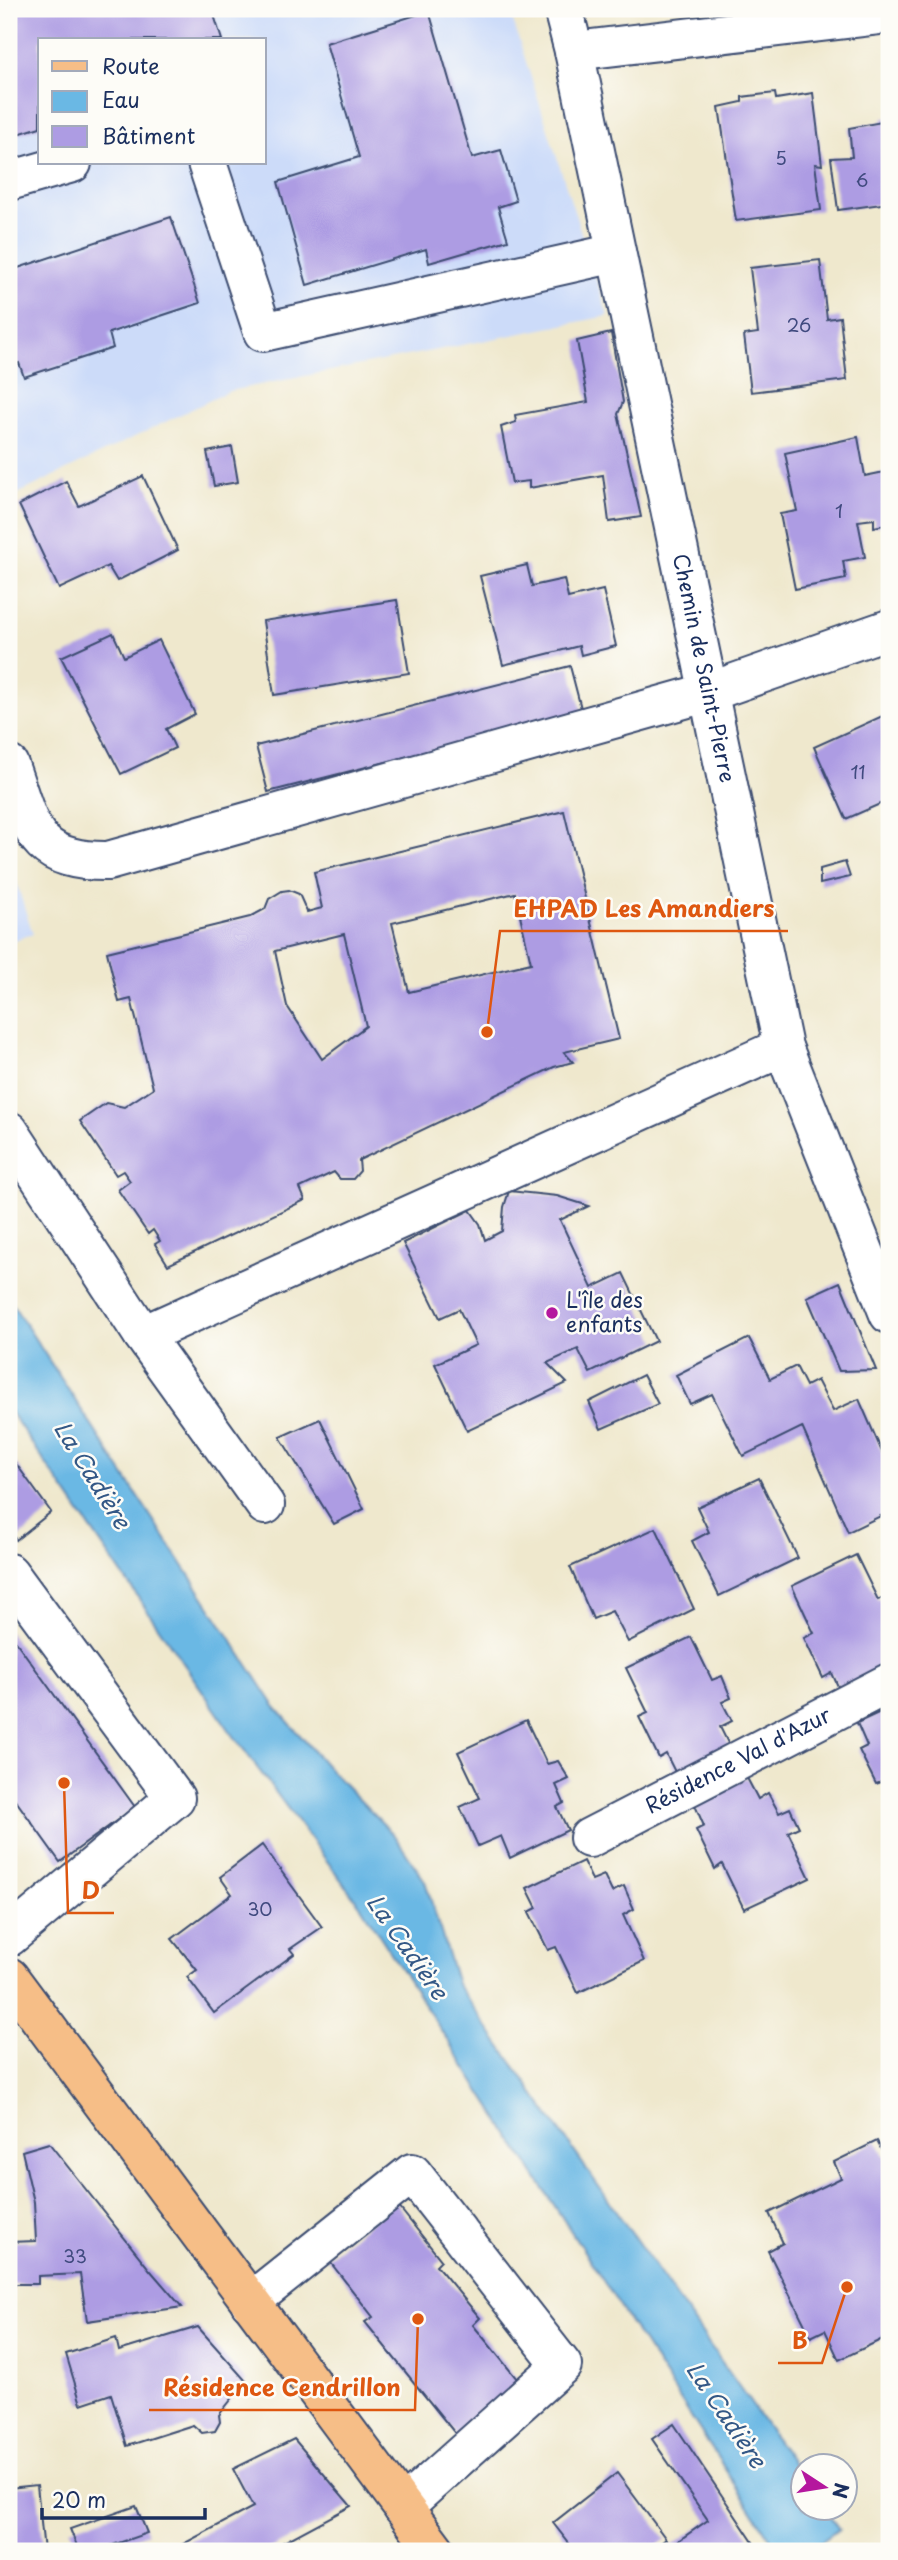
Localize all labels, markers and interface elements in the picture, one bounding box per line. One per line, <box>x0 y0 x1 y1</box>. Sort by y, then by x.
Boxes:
legend <box>38 38 266 164</box>
text: Route <box>102 49 160 81</box>
text: Eau <box>102 83 140 115</box>
text: Bâtiment <box>102 119 195 151</box>
house number: 5 <box>775 144 787 171</box>
house number: 6 <box>856 166 868 193</box>
house number: 26 <box>787 311 811 338</box>
house number: 1 <box>835 497 843 524</box>
street label: Chemin de Saint-Pierre <box>666 550 745 785</box>
house number: 11 <box>850 758 866 785</box>
callout: EHPAD Les Amandiers <box>500 887 788 931</box>
text: EHPAD Les Amandiers <box>514 890 774 925</box>
place label: L'île des enfants <box>566 1283 643 1339</box>
marker: L'île des enfants <box>544 1305 560 1321</box>
water label: La Cadière <box>46 1413 141 1536</box>
street label: Résidence Val d'Azur <box>639 1698 836 1820</box>
callout: D <box>68 1869 114 1913</box>
text: D <box>82 1872 100 1907</box>
water label: La Cadière <box>359 1886 458 2007</box>
house number: 30 <box>247 1895 273 1922</box>
house number: 33 <box>63 2242 87 2269</box>
callout: B <box>778 2319 822 2363</box>
text: B <box>792 2322 808 2357</box>
water label: La Cadière <box>679 2354 777 2476</box>
callout: Résidence Cendrillon <box>149 2366 415 2410</box>
text: Résidence Cendrillon <box>163 2369 401 2404</box>
north arrow <box>790 2452 860 2522</box>
scale bar <box>42 2476 205 2520</box>
text: N <box>826 2480 857 2501</box>
text: 20 m <box>52 2483 106 2515</box>

